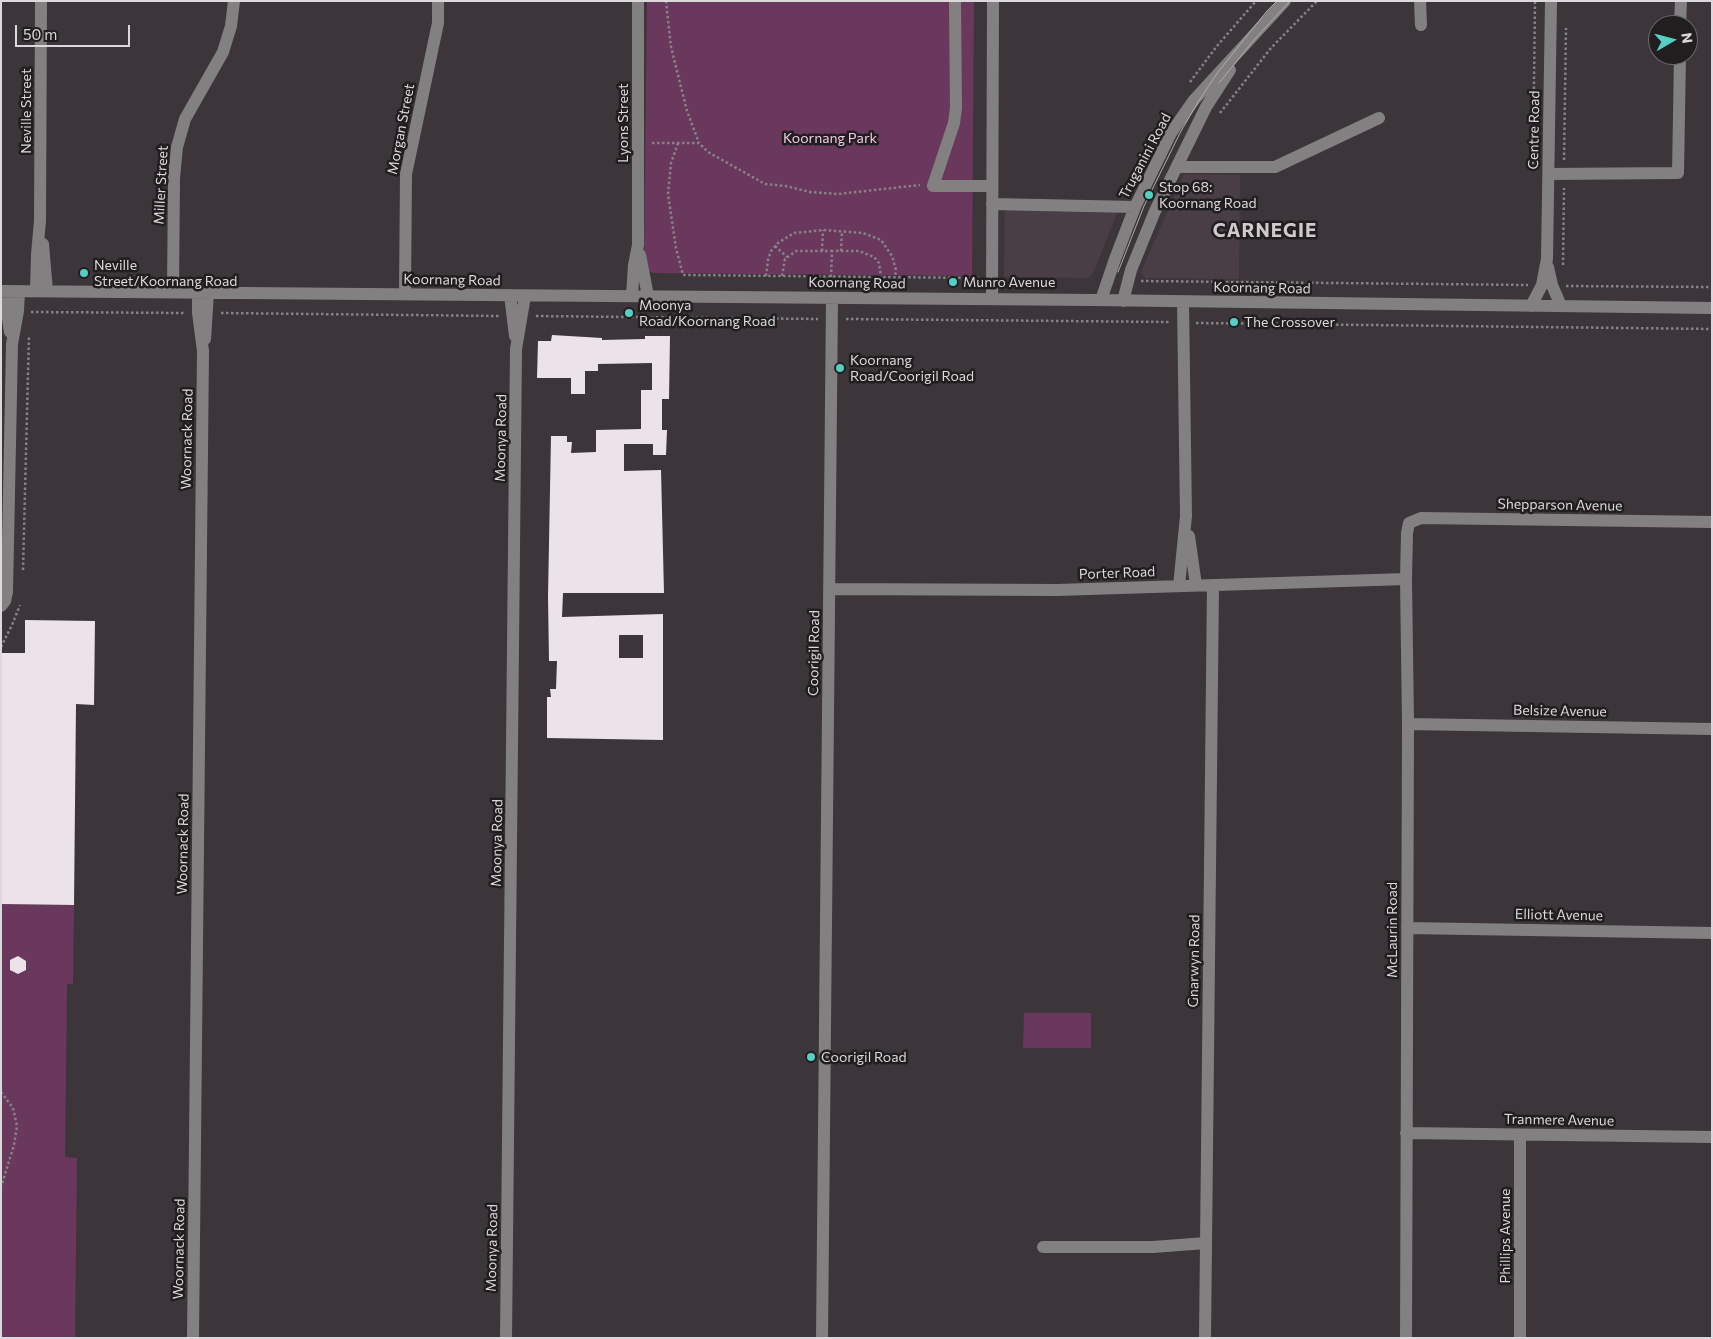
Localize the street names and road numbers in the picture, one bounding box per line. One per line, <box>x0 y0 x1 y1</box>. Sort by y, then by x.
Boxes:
street label: Neville Street <box>18 68 34 154</box>
street label: Morgan Street <box>384 82 418 176</box>
street label: Lyons Street <box>615 83 631 163</box>
street label: Centre Road <box>1525 90 1543 170</box>
street label: Truganini Road <box>1115 110 1175 202</box>
street label: Miller Street <box>151 145 171 225</box>
street label: Koornang Road <box>403 271 501 289</box>
street label: Koornang Road <box>808 274 906 292</box>
street label: Koornang Road <box>1213 279 1311 297</box>
street label: Woornack Road <box>178 388 196 490</box>
street label: Moonya Road <box>492 394 510 482</box>
street label: Shepparson Avenue <box>1497 496 1623 514</box>
street label: Porter Road <box>1078 563 1156 583</box>
street label: Coorigil Road <box>805 610 823 696</box>
street label: Belsize Avenue <box>1513 702 1607 720</box>
street label: Woornack Road <box>174 793 192 895</box>
street label: Moonya Road <box>488 799 506 887</box>
street label: McLaurin Road <box>1384 882 1400 978</box>
street label: Elliott Avenue <box>1515 906 1603 924</box>
street label: Gnarwyn Road <box>1185 914 1203 1008</box>
street label: Tranmere Avenue <box>1504 1111 1614 1129</box>
street label: Phillips Avenue <box>1497 1189 1513 1283</box>
street label: Woornack Road <box>170 1198 188 1300</box>
street label: Moonya Road <box>483 1204 501 1292</box>

